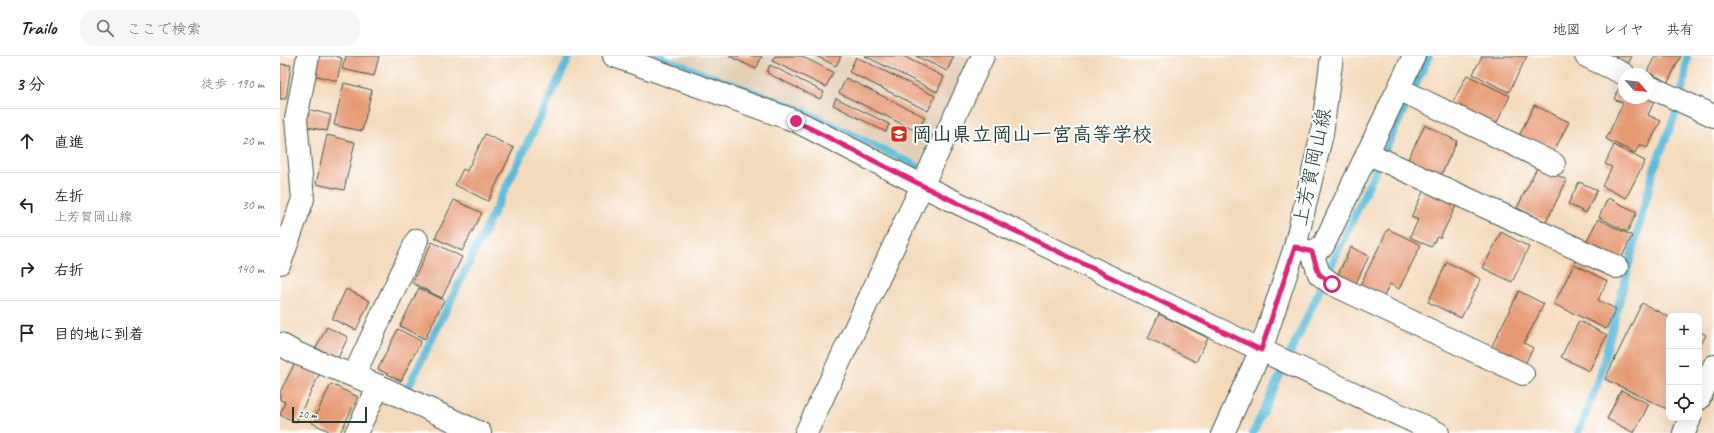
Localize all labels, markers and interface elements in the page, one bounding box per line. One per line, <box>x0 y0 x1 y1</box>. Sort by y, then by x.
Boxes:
search box <box>80 10 360 46</box>
text: Trailo <box>20 16 56 40</box>
icon: search <box>94 17 116 39</box>
text: ここで検索 <box>126 20 201 39</box>
text: 地図 <box>1553 21 1581 38</box>
text: レイヤ <box>1603 21 1644 38</box>
text: 共有 <box>1666 21 1694 38</box>
north arrow <box>1618 68 1654 104</box>
text: 3 分 <box>16 74 45 95</box>
text: 徒歩 · 190 m <box>201 76 264 92</box>
street label: 上芳賀岡山線 <box>1287 106 1337 228</box>
route end <box>787 112 805 130</box>
place label: 岡山県立岡山一宮高等学校 <box>912 122 1152 147</box>
school or university icon: 岡山県立岡山一宮高等学校 <box>889 124 909 144</box>
icon: ahead <box>16 130 38 152</box>
text: 直進 <box>54 133 84 152</box>
text: 20 m <box>242 133 264 149</box>
text: 左折 <box>54 187 84 206</box>
icon: left <box>16 194 38 216</box>
text: 30 m <box>242 197 264 213</box>
text: 上芳賀岡山線 <box>54 209 132 225</box>
icon: right <box>16 258 38 280</box>
text: 右折 <box>54 261 84 280</box>
text: 140 m <box>236 261 264 277</box>
route start <box>1323 275 1341 293</box>
map controls <box>1666 313 1702 421</box>
button: + <box>1666 313 1702 349</box>
icon: arrive <box>16 322 38 344</box>
text: 目的地に到着 <box>54 325 144 344</box>
button: − <box>1666 349 1702 385</box>
button: locate <box>1666 385 1702 421</box>
scale bar <box>292 405 367 424</box>
text: 20 m <box>298 407 317 421</box>

